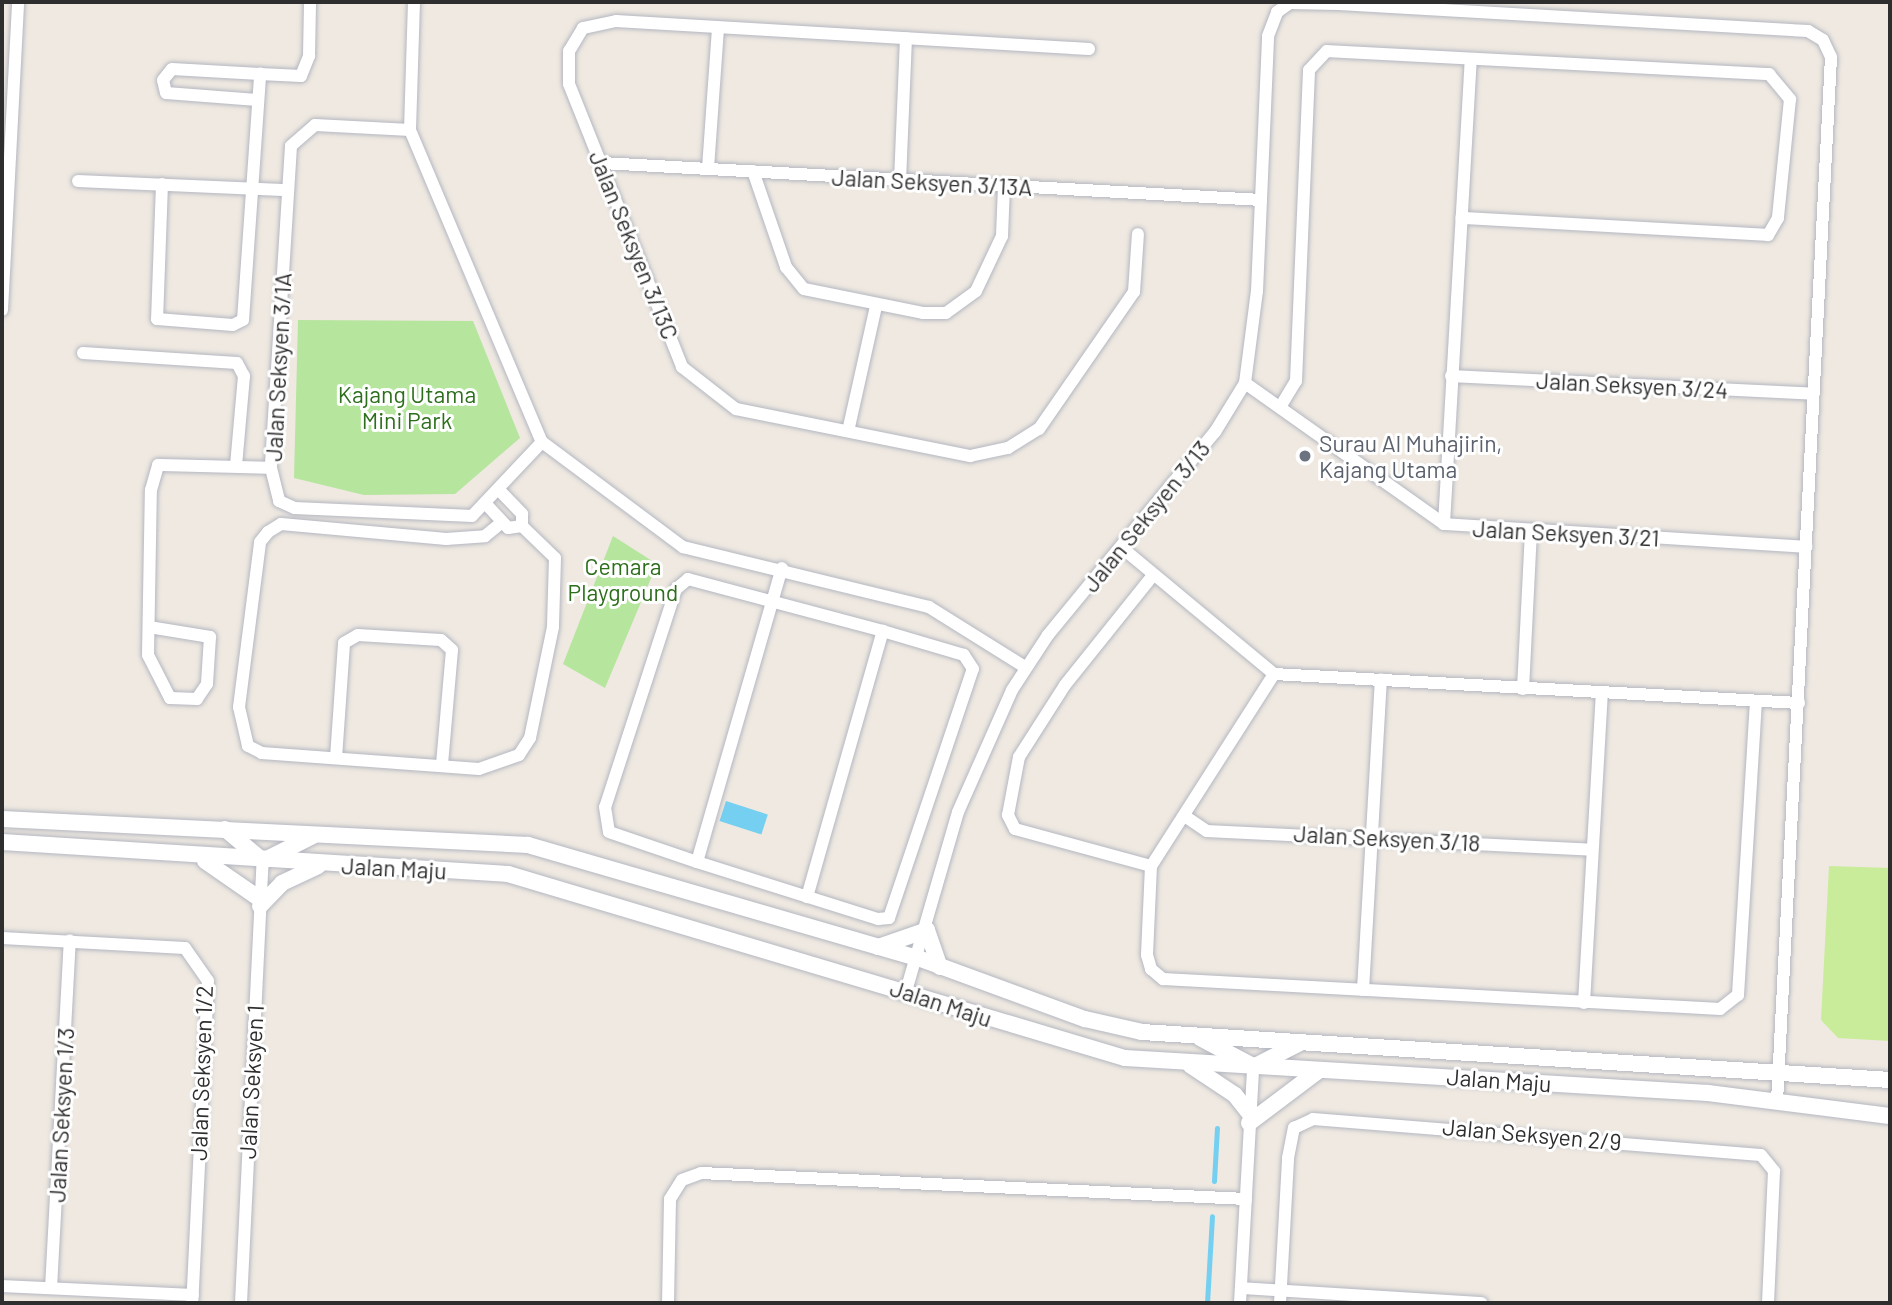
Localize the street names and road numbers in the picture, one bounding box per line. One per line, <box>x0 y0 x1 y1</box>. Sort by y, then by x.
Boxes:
street label: Jalan Seksyen 3/13C <box>584 147 684 343</box>
street label: Jalan Seksyen 3/13A <box>831 163 1033 201</box>
street label: Jalan Seksyen 3/1A <box>259 272 297 462</box>
street label: Jalan Seksyen 3/24 <box>1535 366 1729 404</box>
street label: Jalan Seksyen 3/13 <box>1076 435 1216 597</box>
street label: Jalan Seksyen 3/21 <box>1472 514 1660 552</box>
street label: Jalan Seksyen 3/18 <box>1293 819 1481 857</box>
street label: Jalan Maju <box>341 851 447 885</box>
street label: Jalan Maju <box>887 974 995 1032</box>
street label: Jalan Seksyen 1/2 <box>184 985 218 1161</box>
street label: Jalan Seksyen 1 <box>233 1004 269 1160</box>
street label: Jalan Seksyen 1/3 <box>43 1027 79 1203</box>
street label: Jalan Maju <box>1446 1063 1552 1097</box>
street label: Jalan Seksyen 2/9 <box>1441 1112 1623 1156</box>

